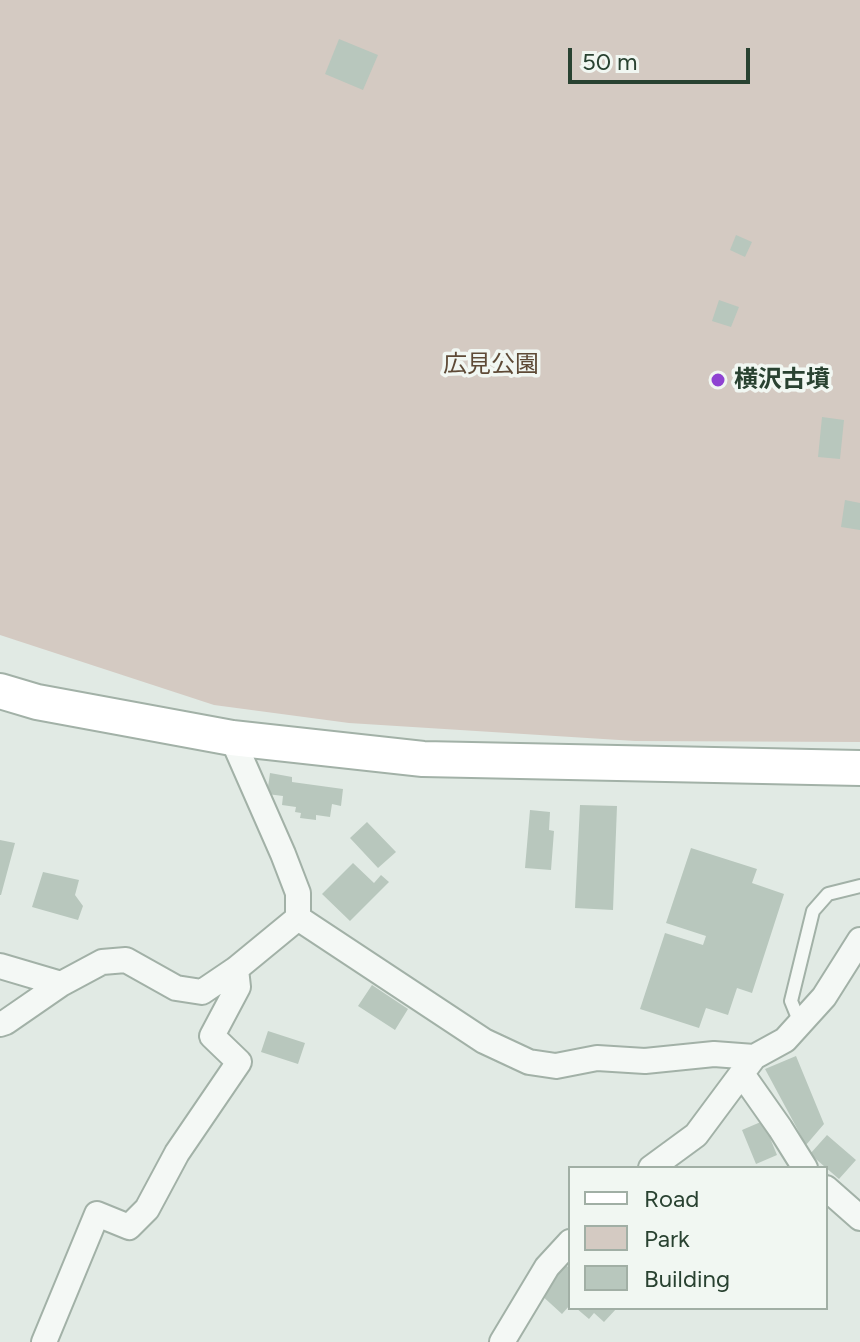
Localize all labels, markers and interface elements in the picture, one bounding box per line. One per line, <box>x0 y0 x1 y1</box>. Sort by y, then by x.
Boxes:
scale bar <box>572 32 754 82</box>
text: 50 m <box>582 47 638 76</box>
park label: 広見公園 <box>443 351 539 379</box>
place label: 横沢古墳 <box>734 366 830 394</box>
marker: 横沢古墳 <box>709 371 727 389</box>
legend <box>568 1166 828 1310</box>
text: Road <box>644 1184 699 1213</box>
text: Park <box>644 1224 690 1253</box>
text: Building <box>644 1264 730 1293</box>

